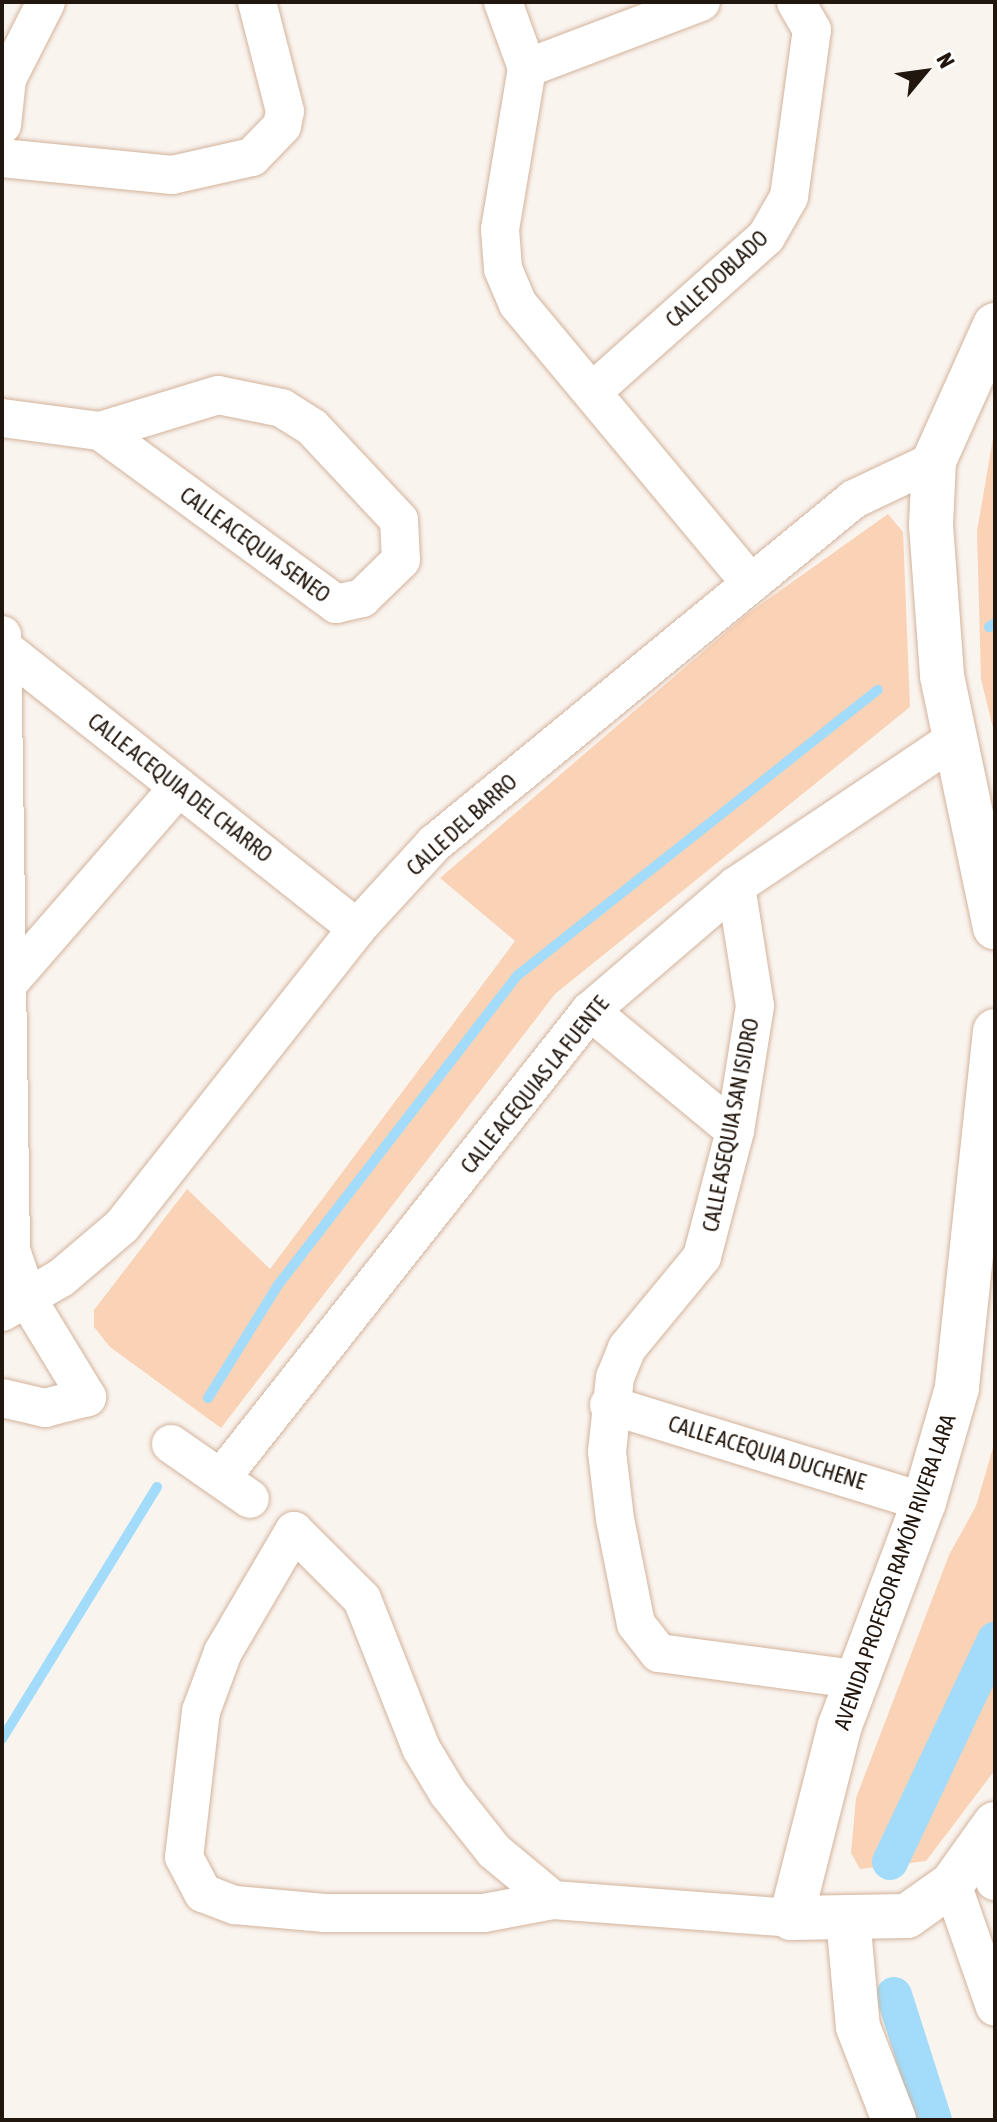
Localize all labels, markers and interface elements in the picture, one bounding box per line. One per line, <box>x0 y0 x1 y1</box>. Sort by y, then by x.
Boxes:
north arrow <box>885 32 965 112</box>
text: N <box>931 48 961 72</box>
street label: CALLE DOBLADO <box>660 225 774 333</box>
street label: CALLE ACEQUIA SENEO <box>175 482 335 608</box>
street label: CALLE ACEQUIA DEL CHARRO <box>83 708 277 868</box>
street label: CALLE DEL BARRO <box>401 769 523 881</box>
street label: CALLE ACEQUIAS LA FUENTE <box>455 991 615 1179</box>
street label: CALLE ASEQUIA SAN ISIDRO <box>697 1016 765 1234</box>
street label: CALLE ACEQUIA DUCHENE <box>665 1410 869 1496</box>
street label: AVENIDA PROFESOR RAMÓN RIVERA LARA <box>828 1411 962 1733</box>

